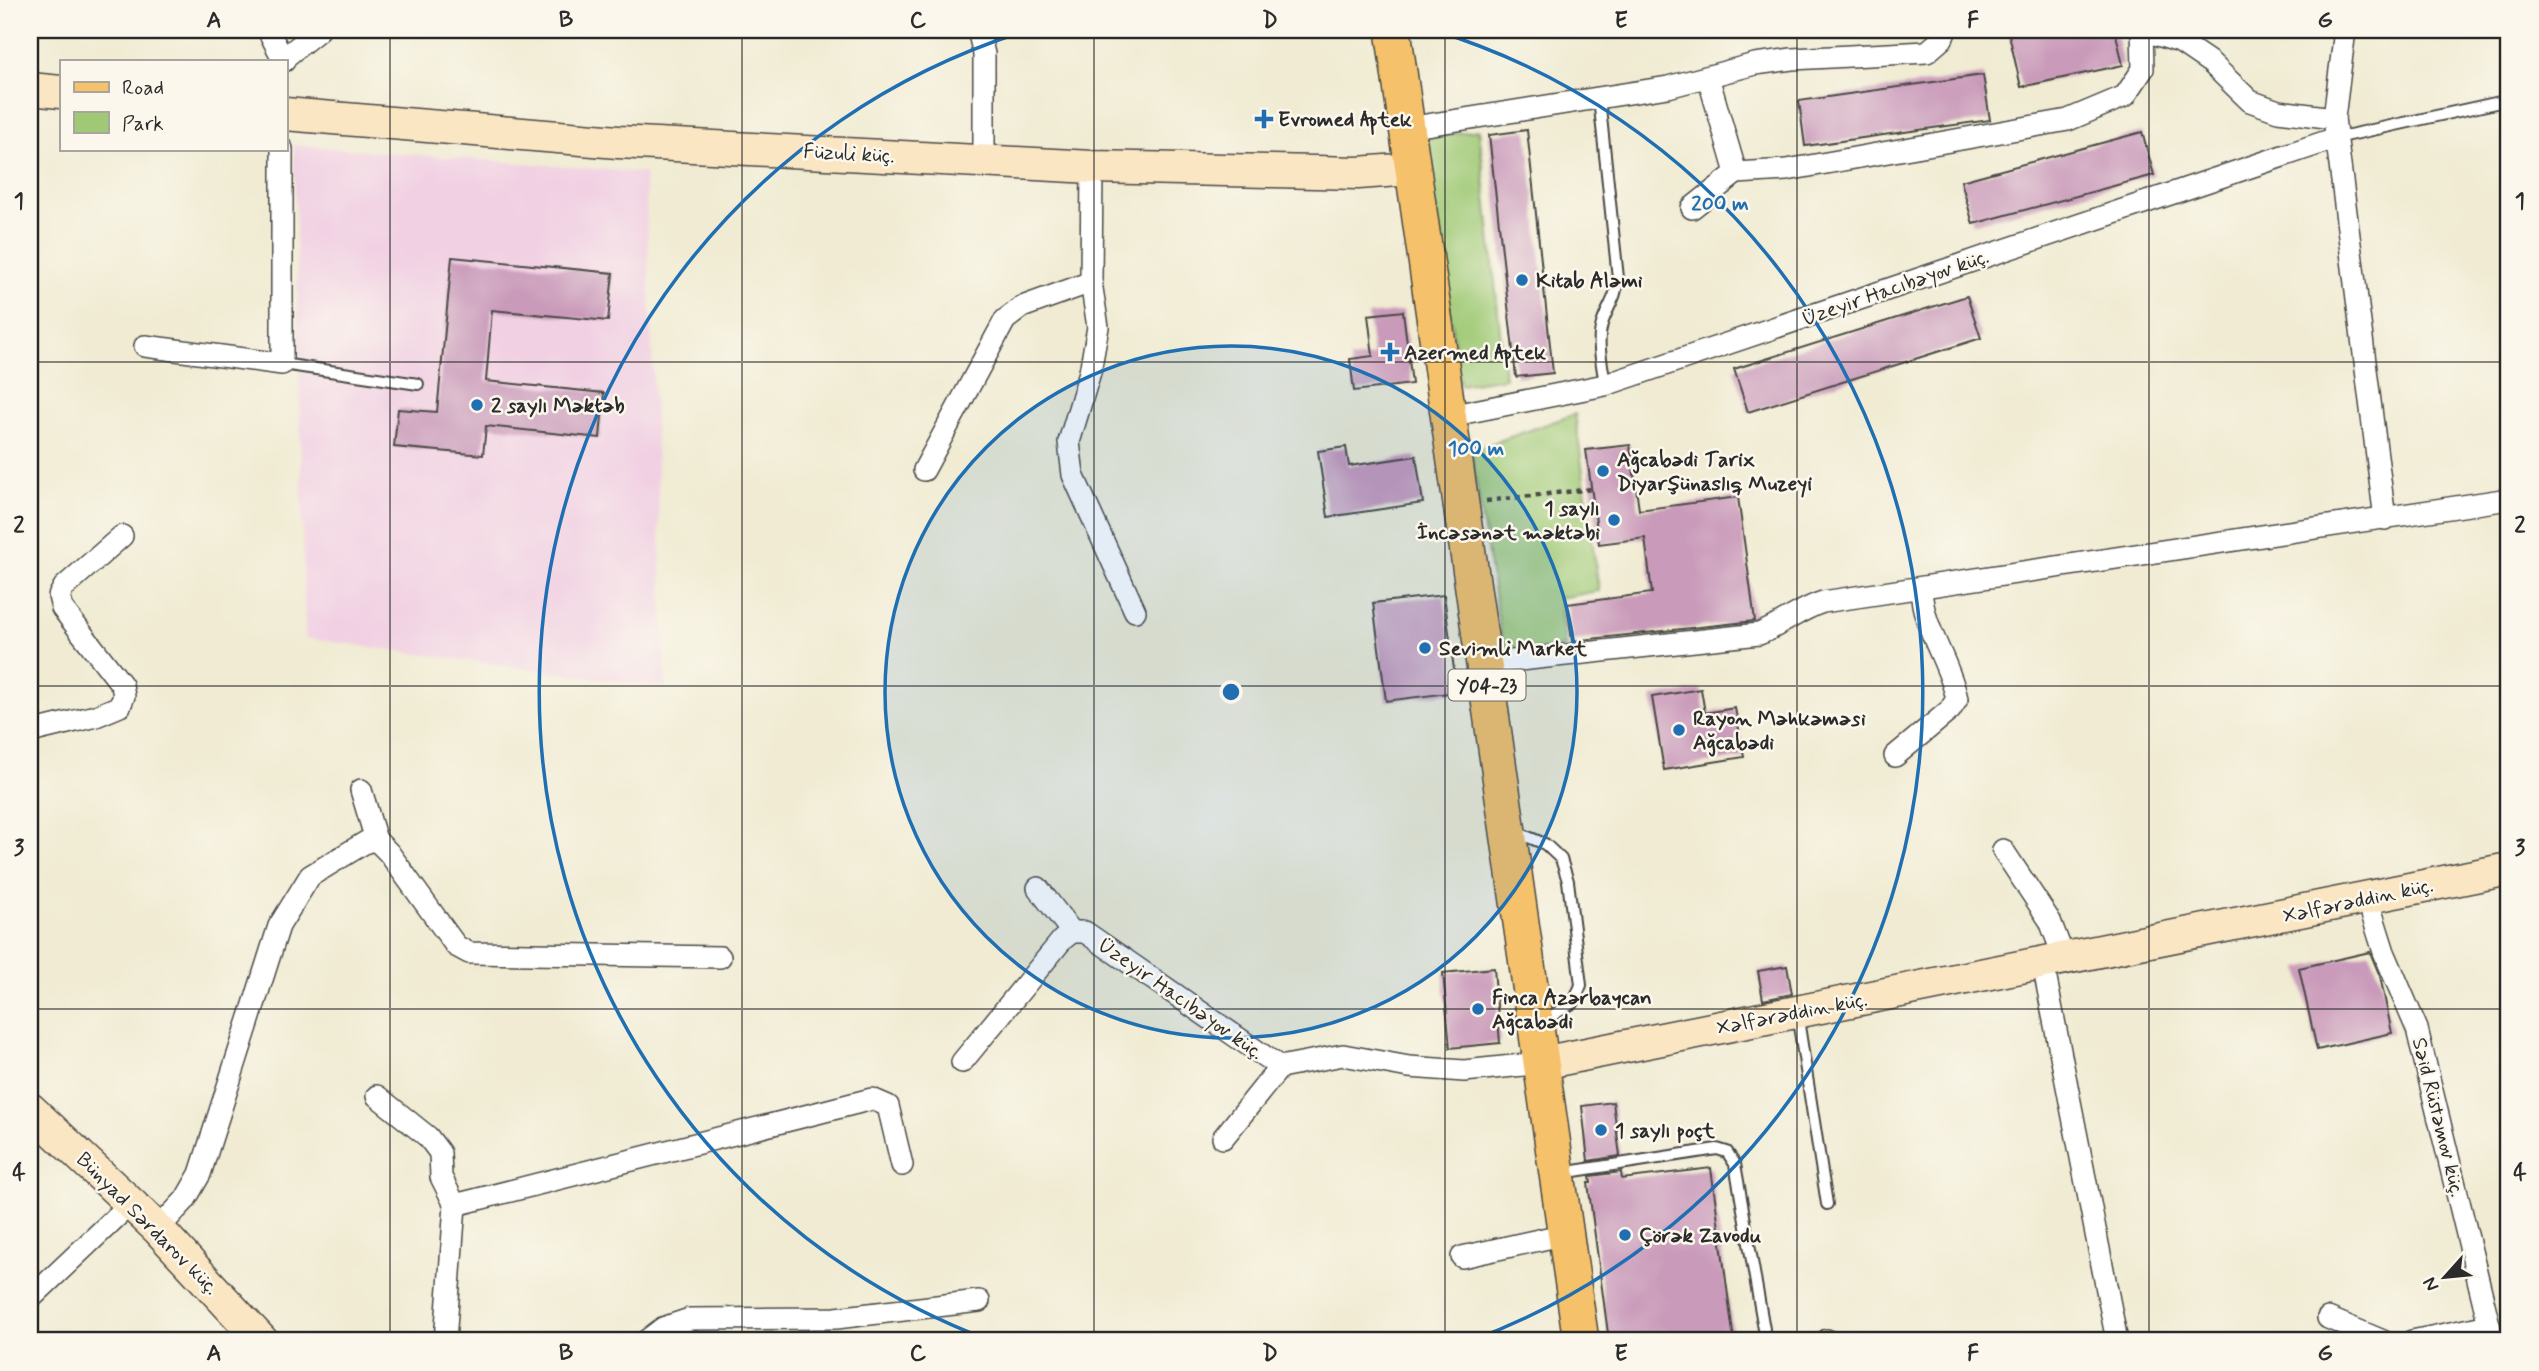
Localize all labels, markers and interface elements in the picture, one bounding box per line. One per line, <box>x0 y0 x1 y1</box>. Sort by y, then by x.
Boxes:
text: A <box>206 6 222 36</box>
text: B <box>559 6 574 36</box>
text: C <box>910 6 927 36</box>
text: D <box>1262 6 1278 36</box>
text: E <box>1614 6 1628 36</box>
text: F <box>1967 6 1979 36</box>
text: G <box>2317 6 2333 36</box>
legend <box>60 60 287 150</box>
text: Road <box>122 74 164 102</box>
place label: Evromed Aptek <box>1278 106 1412 135</box>
text: Park <box>122 110 164 138</box>
marker: Evromed Aptek <box>1256 111 1272 127</box>
street label: Füzuli küç. <box>803 138 895 170</box>
text: 1 <box>14 187 24 217</box>
text: 1 <box>2515 187 2525 217</box>
text: 200 m <box>1691 190 1749 218</box>
street label: Üzeyir Hacıbəyov küç. <box>1798 243 1993 333</box>
place label: Kitab Aləmi <box>1536 267 1643 295</box>
marker: Kitab Aləmi <box>1514 272 1530 288</box>
place label: Azermed Aptek <box>1404 339 1546 368</box>
marker: Azermed Aptek <box>1382 344 1398 360</box>
place label: 2 saylı Məktəb <box>491 392 625 420</box>
marker: 2 saylı Məktəb <box>469 397 485 413</box>
text: 100 m <box>1448 435 1504 463</box>
place label: Ağcabədi Tarix Diyarşünaslıq Muzeyi <box>1617 446 1812 498</box>
marker: Ağcabədi Tarix Diyarşünaslıq Muzeyi <box>1595 463 1611 479</box>
place label: 1 saylı İncəsənət məktəbi <box>1417 495 1600 547</box>
text: 2 <box>13 511 25 541</box>
text: 2 <box>2514 511 2526 541</box>
marker: 1 saylı İncəsənət məktəbi <box>1606 512 1622 528</box>
place label: Sevimli Market <box>1439 635 1588 663</box>
marker: Sevimli Market <box>1417 640 1433 656</box>
road number: Y04-23 <box>1448 670 1526 700</box>
centre of rings <box>1219 680 1243 704</box>
place label: Rayon Məhkəməsi Ağcabədi <box>1693 705 1866 757</box>
marker: Rayon Məhkəməsi Ağcabədi <box>1671 722 1687 738</box>
text: 3 <box>14 834 25 864</box>
text: 3 <box>2515 834 2526 864</box>
street label: Xəlfərəddin küç. <box>2281 871 2436 931</box>
street label: Üzeyir Hacıbəyov küç. <box>1092 931 1269 1067</box>
place label: Finca Azərbaycan Ağcabədi <box>1492 984 1652 1036</box>
street label: Xəlfərəddin küç. <box>1715 986 1870 1042</box>
marker: Finca Azərbaycan Ağcabədi <box>1470 1001 1486 1017</box>
street label: Səid Rüstəmov küç. <box>2405 1035 2471 1200</box>
place label: 1 saylı poçt <box>1615 1117 1715 1145</box>
marker: 1 saylı poçt <box>1593 1122 1609 1138</box>
street label: Bünyad Sərdarov küç. <box>70 1146 225 1301</box>
text: 4 <box>12 1158 26 1188</box>
text: 4 <box>2513 1158 2527 1188</box>
place label: Çörək Zavodu <box>1639 1222 1762 1250</box>
marker: Çörək Zavodu <box>1617 1227 1633 1243</box>
north arrow <box>2410 1242 2480 1312</box>
text: N <box>2417 1273 2445 1295</box>
text: A <box>206 1339 222 1369</box>
text: B <box>559 1339 574 1369</box>
text: C <box>910 1339 927 1369</box>
text: D <box>1262 1339 1278 1369</box>
text: E <box>1614 1339 1628 1369</box>
text: F <box>1967 1339 1979 1369</box>
text: G <box>2317 1339 2333 1369</box>

